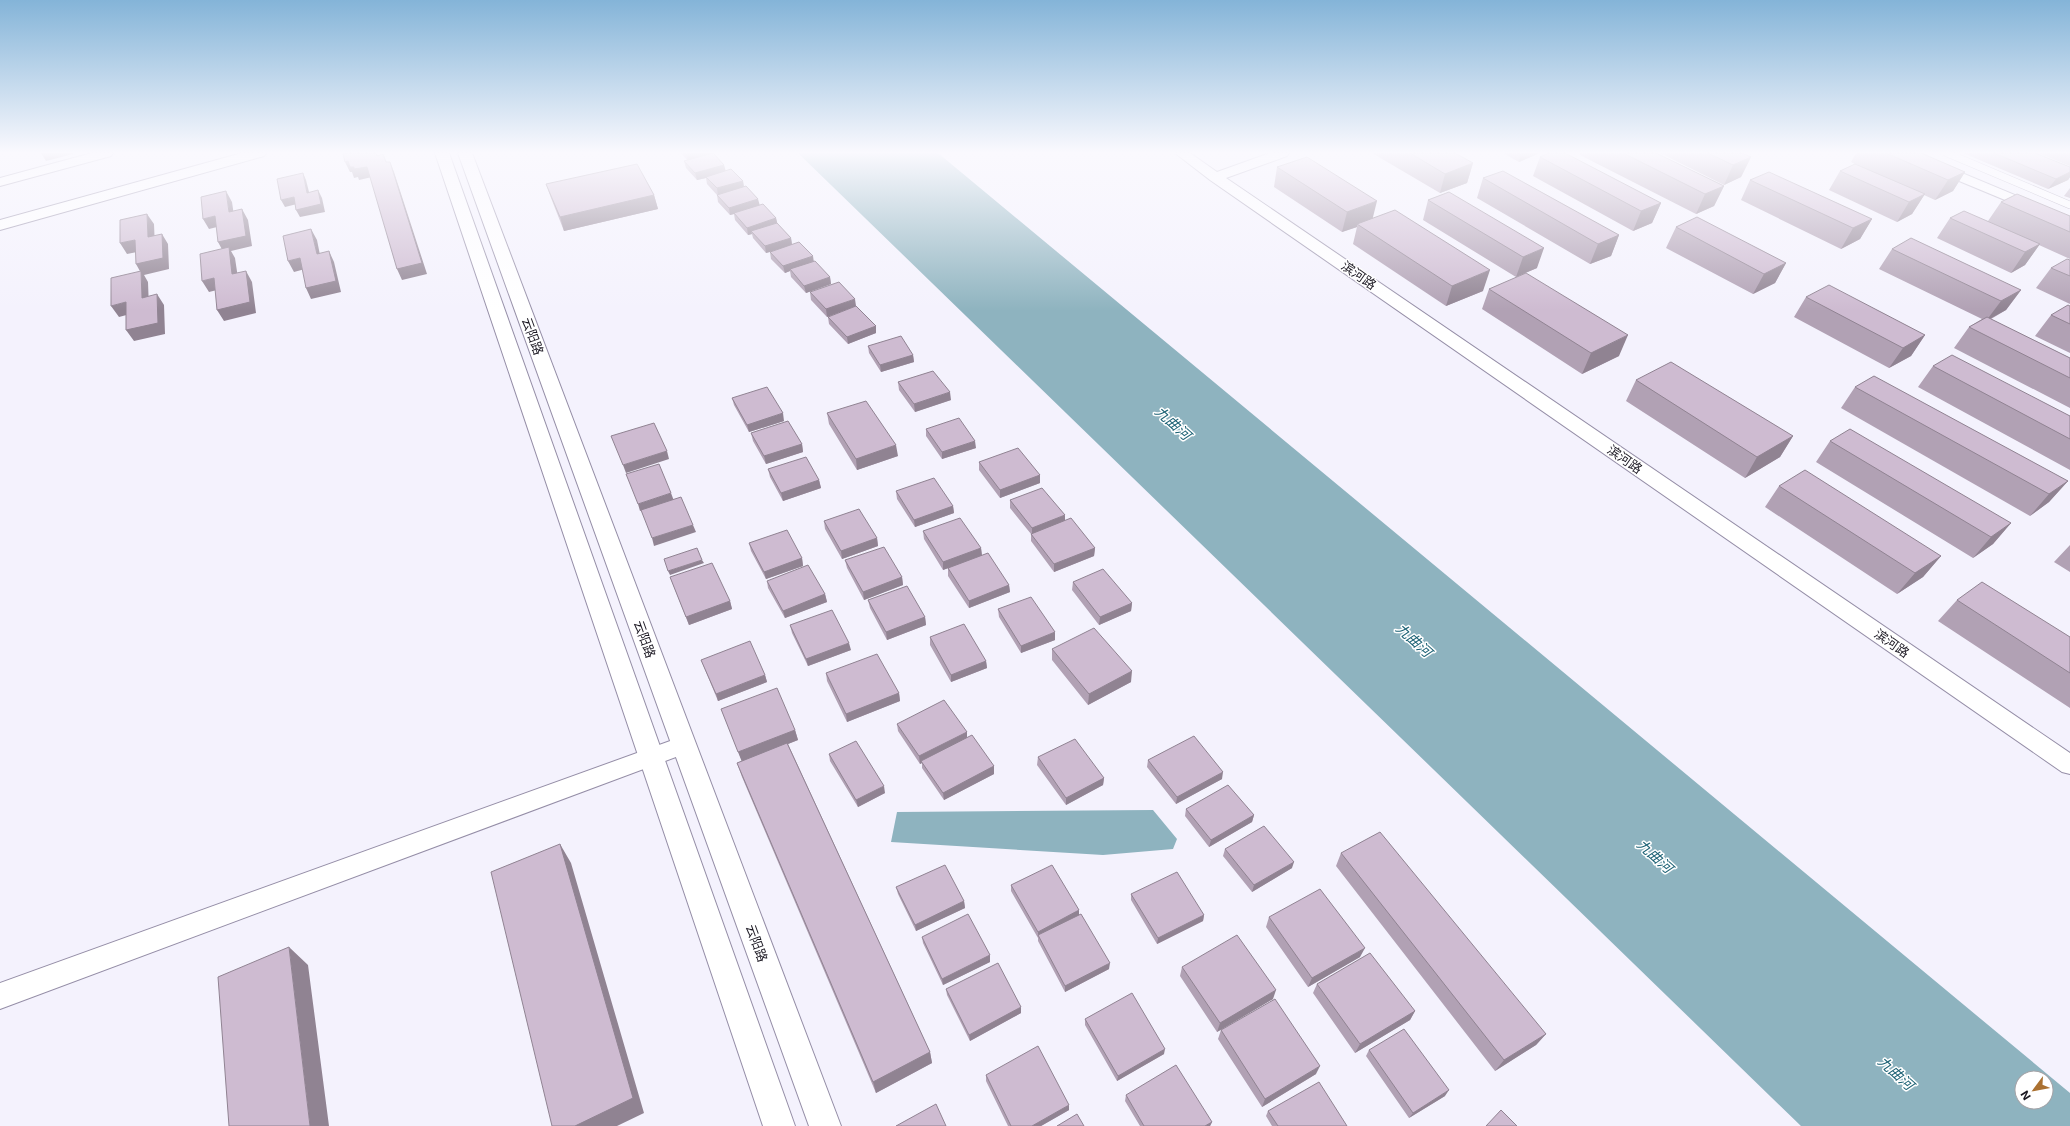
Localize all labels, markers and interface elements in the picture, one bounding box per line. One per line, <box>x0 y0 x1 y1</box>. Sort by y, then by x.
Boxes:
street label: 滨河路 <box>1338 257 1380 293</box>
street label: 云阳路 <box>519 315 547 357</box>
water label: 九曲河 <box>1152 402 1197 445</box>
street label: 滨河路 <box>1604 441 1646 477</box>
street label: 云阳路 <box>631 618 659 660</box>
water label: 九曲河 <box>1393 619 1438 662</box>
street label: 滨河路 <box>1871 625 1913 661</box>
water label: 九曲河 <box>1634 835 1679 878</box>
street label: 云阳路 <box>743 922 771 964</box>
water label: 九曲河 <box>1875 1052 1920 1095</box>
north arrow <box>2014 1070 2054 1110</box>
text: N <box>2017 1088 2034 1103</box>

